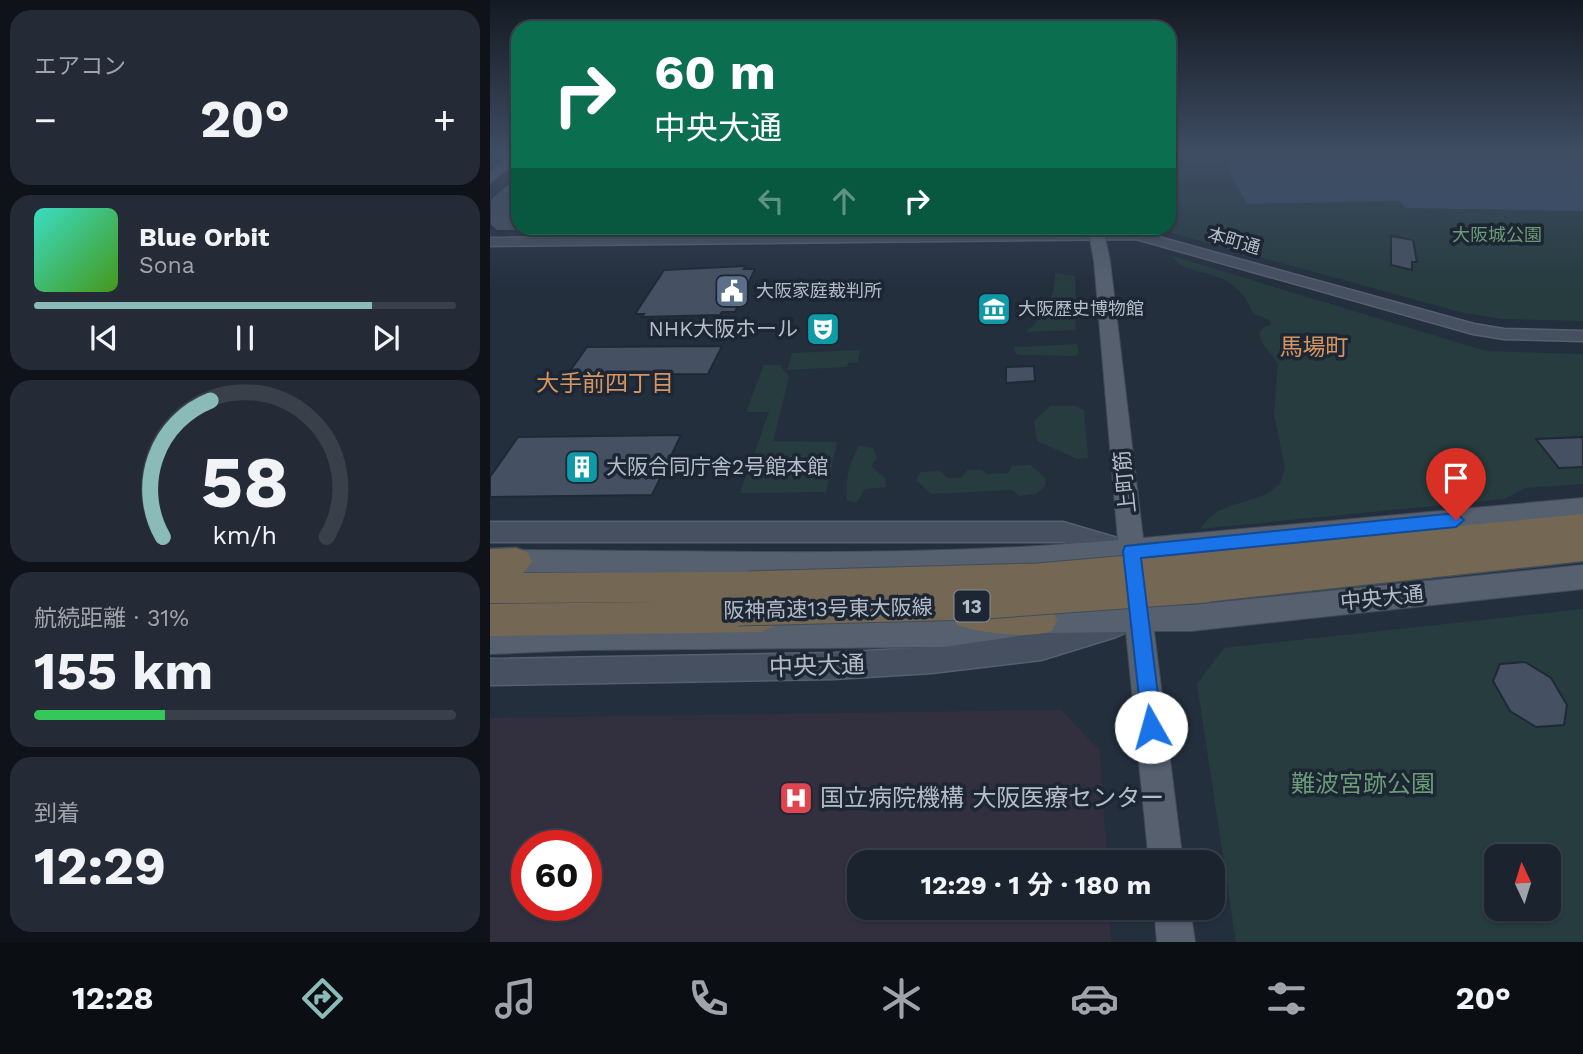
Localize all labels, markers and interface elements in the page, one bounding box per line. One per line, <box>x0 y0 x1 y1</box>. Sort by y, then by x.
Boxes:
text: 60 m <box>654 43 776 101</box>
icon: right <box>539 49 630 140</box>
text: エアコン <box>34 53 126 80</box>
text: 20° <box>200 89 290 150</box>
text: − <box>34 98 57 142</box>
text: + <box>433 98 456 142</box>
text: 中央大通 <box>654 109 782 147</box>
icon: left <box>752 182 790 220</box>
icon: ahead <box>825 182 863 220</box>
icon: right <box>898 182 936 220</box>
text: Blue Orbit <box>139 222 269 252</box>
street label: 本町通 <box>1205 223 1263 258</box>
park label: 大阪城公園 <box>1452 224 1542 245</box>
text: Sona <box>139 252 195 279</box>
public building icon: 大阪家庭裁判所 <box>713 272 751 310</box>
place label: 大阪家庭裁判所 <box>756 280 882 301</box>
museum icon: 大阪歴史博物館 <box>975 290 1013 328</box>
place label: 大阪歴史博物館 <box>1018 298 1144 319</box>
theatre icon: NHK大阪ホール <box>804 310 842 348</box>
place label: NHK大阪ホール <box>648 316 798 341</box>
icon: previous <box>85 319 123 357</box>
icon: pause <box>226 319 264 357</box>
icon: next <box>367 319 405 357</box>
district label: 馬場町 <box>1280 334 1349 361</box>
district label: 大手前四丁目 <box>536 370 674 397</box>
text: 58 <box>201 439 289 525</box>
building icon: 大阪合同庁舎2号館本館 <box>563 448 601 486</box>
pin <box>1426 448 1486 520</box>
street label: 上町筋 <box>1109 449 1140 515</box>
place label: 大阪合同庁舎2号館本館 <box>606 454 828 479</box>
icon: arrive <box>1437 459 1475 497</box>
text: km/h <box>213 521 277 550</box>
street label: 中央大通 <box>1339 581 1425 614</box>
road number: 13 <box>954 590 990 622</box>
street label: 阪神高速13号東大阪線 <box>723 594 933 623</box>
text: 航続距離 · 31% <box>34 605 189 632</box>
text: 155 km <box>34 641 213 702</box>
street label: 中央大通 <box>769 650 865 682</box>
position arrow <box>1114 690 1188 764</box>
park label: 難波宮跡公園 <box>1291 770 1435 798</box>
hospital icon: 国立病院機構 大阪医療センター <box>777 779 815 817</box>
place label: 国立病院機構 大阪医療センター <box>820 784 1164 812</box>
text: 到着 <box>34 800 80 827</box>
speed limit sign: 60 <box>511 830 602 921</box>
text: 12:29 <box>34 836 166 897</box>
north arrow <box>1484 844 1561 920</box>
map controls <box>1484 844 1561 921</box>
text: 12:29 · 1 分 · 180 m <box>921 870 1151 900</box>
icon: directions <box>298 974 347 1023</box>
icon: music <box>491 974 540 1023</box>
icon: phone <box>684 974 733 1023</box>
icon: climate <box>877 974 926 1023</box>
icon: car <box>1070 974 1119 1023</box>
icon: filters <box>1262 974 1311 1023</box>
text: 12:28 <box>72 979 154 1017</box>
text: 20° <box>1455 979 1511 1017</box>

